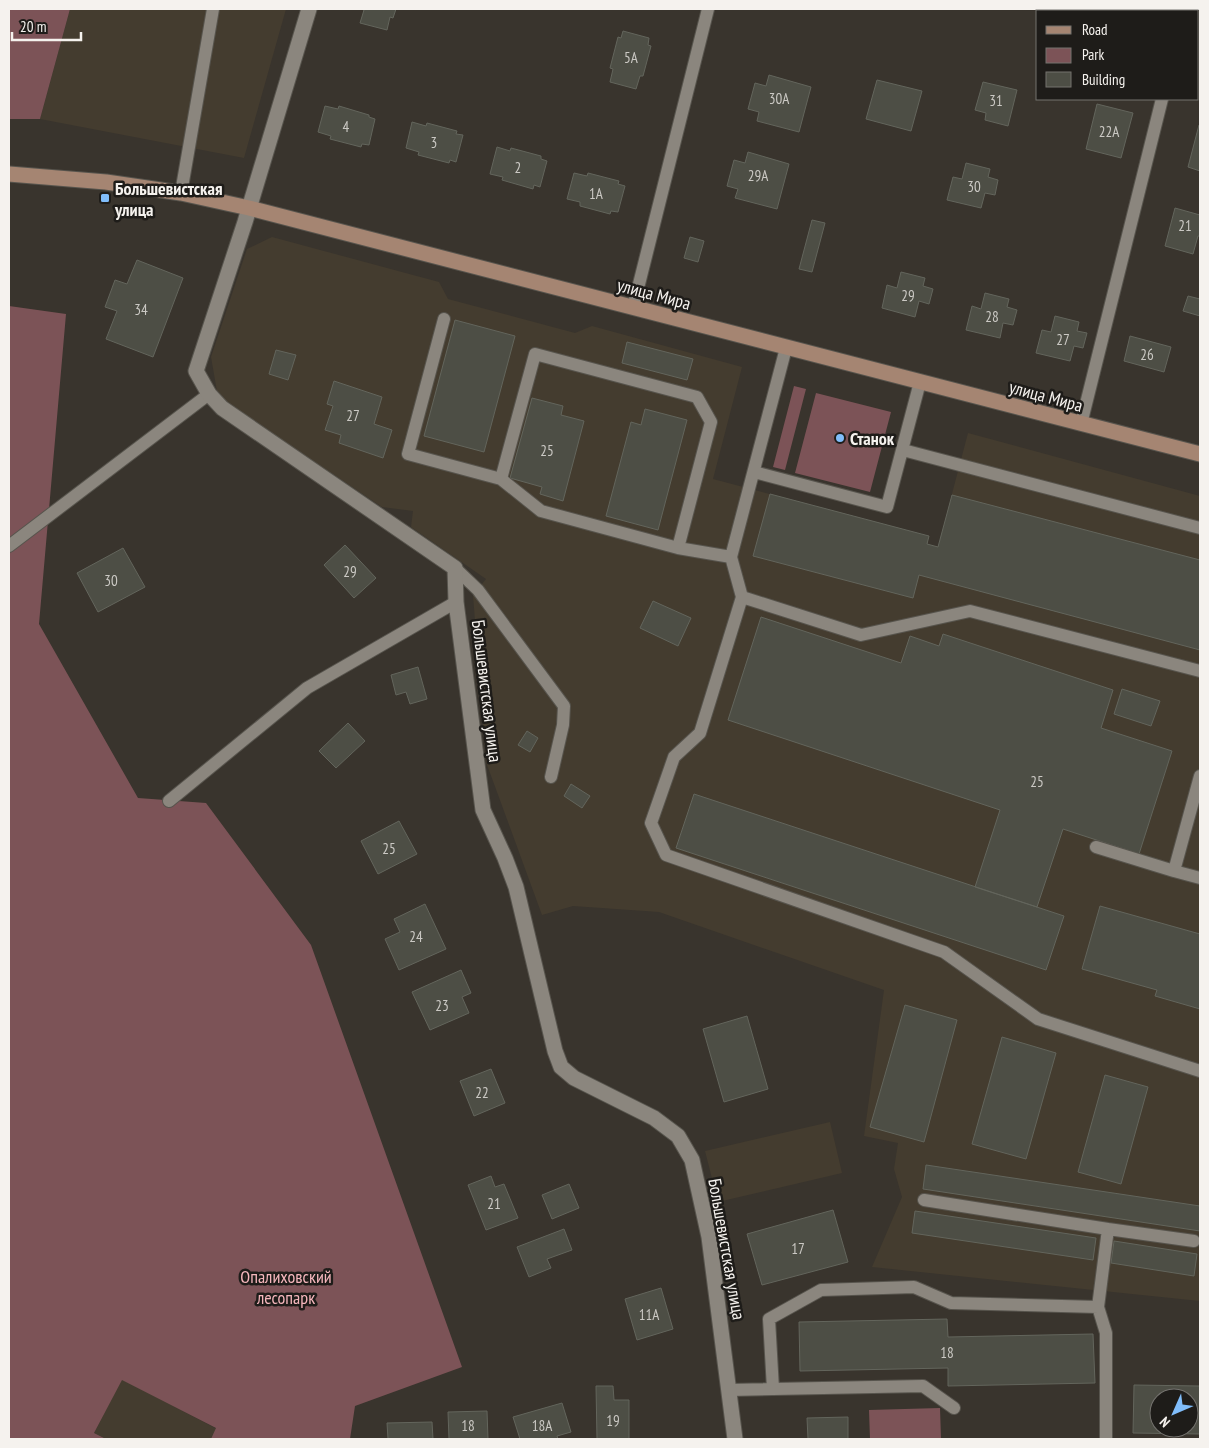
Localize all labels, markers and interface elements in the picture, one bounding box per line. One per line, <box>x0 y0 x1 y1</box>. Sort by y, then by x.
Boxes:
scale bar <box>12 10 81 42</box>
legend <box>1036 10 1199 100</box>
text: 20 m <box>20 17 46 36</box>
text: Road <box>1082 20 1108 39</box>
text: Park <box>1082 45 1104 64</box>
house number: 5А <box>624 48 639 67</box>
text: Building <box>1082 70 1125 89</box>
house number: 30А <box>769 89 790 108</box>
house number: 31 <box>989 91 1003 110</box>
house number: 4 <box>343 117 350 136</box>
house number: 22А <box>1099 122 1120 141</box>
house number: 3 <box>431 133 437 152</box>
house number: 2 <box>515 158 521 177</box>
house number: 29А <box>748 166 769 185</box>
place label: Большевистская улица <box>114 177 222 221</box>
house number: 30 <box>967 177 981 196</box>
house number: 1А <box>589 184 604 203</box>
marker: Большевистская улица <box>99 192 111 204</box>
house number: 21 <box>1178 216 1192 235</box>
street label: улица Мира <box>615 273 693 315</box>
house number: 29 <box>901 286 915 305</box>
house number: 34 <box>134 300 148 319</box>
house number: 28 <box>985 307 999 326</box>
house number: 27 <box>1056 330 1070 349</box>
house number: 26 <box>1140 345 1154 364</box>
street label: улица Мира <box>1007 375 1085 417</box>
house number: 27 <box>346 406 360 425</box>
place label: Станок <box>850 427 895 450</box>
marker: Станок <box>834 432 846 444</box>
house number: 25 <box>540 441 554 460</box>
house number: 29 <box>343 562 357 581</box>
house number: 30 <box>104 571 118 590</box>
street label: Большевистская улица <box>467 619 507 763</box>
house number: 25 <box>1030 772 1044 791</box>
house number: 25 <box>382 839 396 858</box>
house number: 24 <box>409 927 423 946</box>
house number: 23 <box>435 996 449 1015</box>
house number: 22 <box>475 1083 489 1102</box>
street label: Большевистская улица <box>703 1177 751 1321</box>
house number: 21 <box>487 1194 501 1213</box>
house number: 17 <box>791 1239 805 1258</box>
park label: Опалиховский лесопарк <box>240 1265 332 1309</box>
house number: 11А <box>639 1305 660 1324</box>
house number: 18 <box>940 1343 954 1362</box>
north arrow <box>1149 1388 1199 1438</box>
house number: 19 <box>606 1411 620 1430</box>
text: N <box>1156 1413 1174 1431</box>
house number: 18 <box>461 1416 475 1435</box>
house number: 18А <box>532 1416 553 1435</box>

